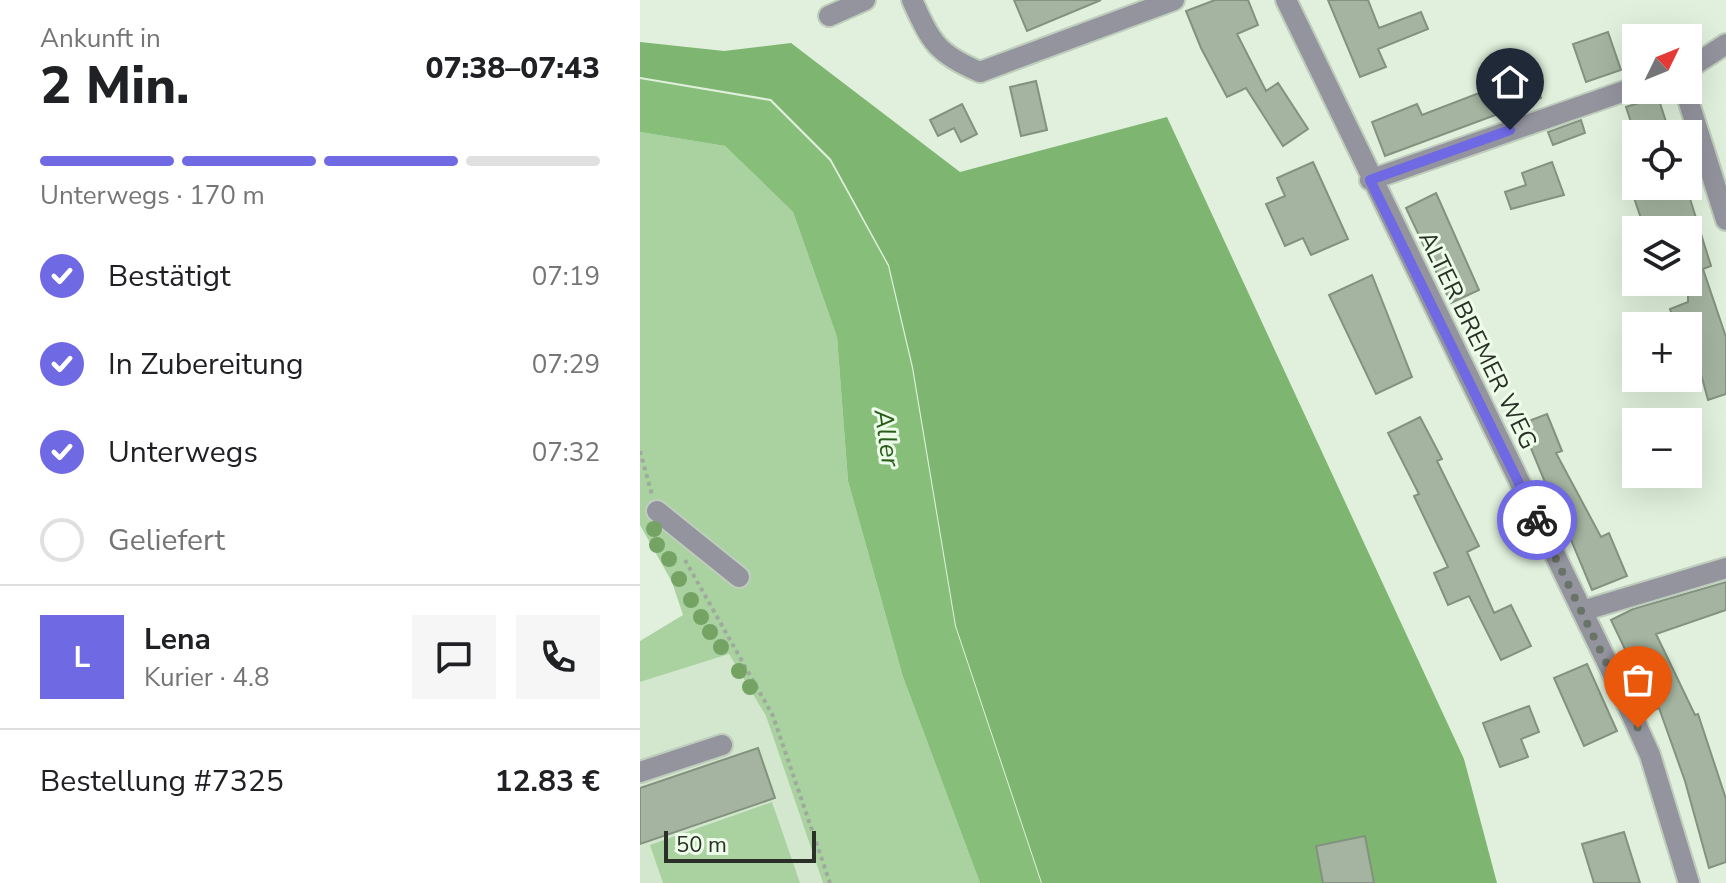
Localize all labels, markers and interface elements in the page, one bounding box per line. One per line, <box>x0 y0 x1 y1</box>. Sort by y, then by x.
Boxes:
text: Ankunft in <box>40 21 161 56</box>
north arrow <box>1622 24 1702 104</box>
map controls <box>1622 24 1702 488</box>
text: 07:38–07:43 <box>425 48 600 89</box>
pin <box>1476 48 1544 130</box>
text: 2 Min. <box>40 50 190 121</box>
icon: home <box>1488 60 1532 104</box>
button: locate <box>1622 120 1702 200</box>
text: Unterwegs · 170 m <box>40 178 265 213</box>
button: layers <box>1622 216 1702 296</box>
street label: ALTER BREMER WEG <box>1411 226 1545 454</box>
icon: check <box>40 254 84 298</box>
text: Bestätigt <box>108 256 230 297</box>
text: 07:19 <box>532 259 600 294</box>
button: + <box>1622 312 1702 392</box>
icon: check <box>40 342 84 386</box>
text: In Zubereitung <box>108 344 304 385</box>
text: 07:29 <box>532 347 600 382</box>
water label: Aller <box>866 406 908 470</box>
button: − <box>1622 408 1702 488</box>
icon: check <box>40 430 84 474</box>
text: Unterwegs <box>108 432 258 473</box>
text: 07:32 <box>532 435 600 470</box>
courier <box>1497 480 1577 560</box>
icon: bike <box>1515 498 1559 542</box>
text: Geliefert <box>108 520 225 561</box>
button: chat <box>412 615 496 699</box>
button: phone <box>516 615 600 699</box>
text: Lena <box>144 619 211 660</box>
text: L <box>74 637 90 678</box>
pin <box>1604 646 1672 728</box>
icon: bag <box>1616 658 1660 702</box>
text: Kurier · 4.8 <box>144 660 269 695</box>
text: Bestellung #7325 <box>40 761 284 802</box>
text: 12.83 € <box>494 761 600 802</box>
scale bar <box>664 827 816 863</box>
text: 50 m <box>676 830 727 860</box>

